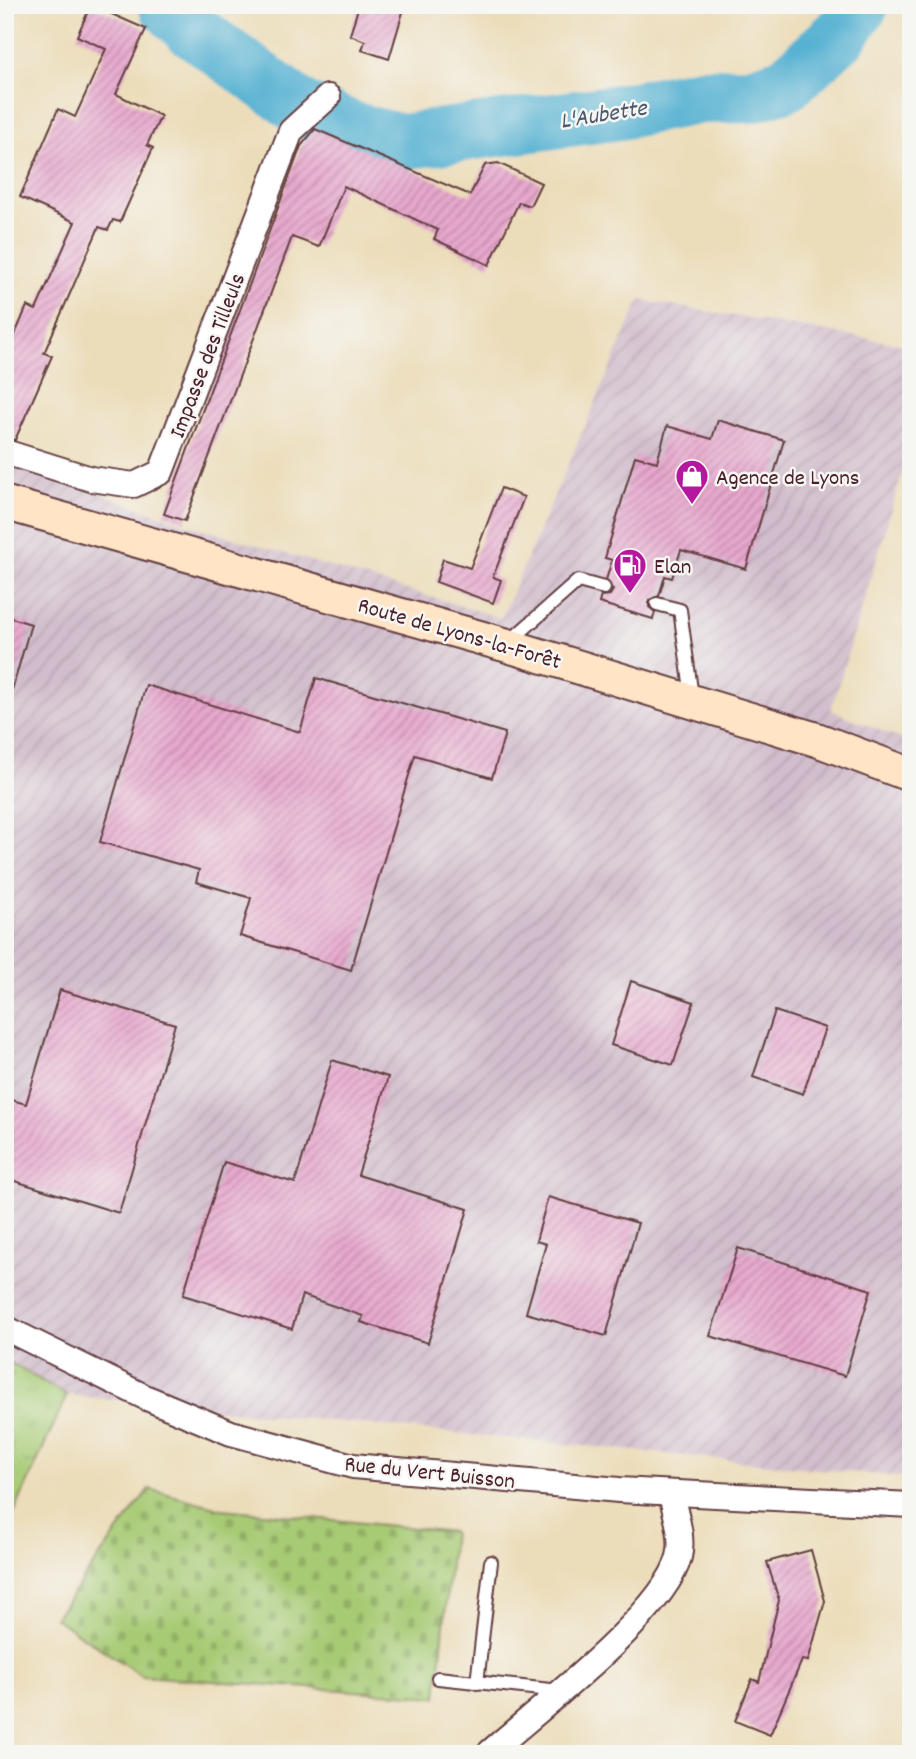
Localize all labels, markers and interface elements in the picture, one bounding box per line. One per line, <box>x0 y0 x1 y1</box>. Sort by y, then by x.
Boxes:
water label: L'Aubette <box>558 92 651 140</box>
street label: Impasse des Tilleuls <box>163 269 256 444</box>
shop icon: Agence de Lyons <box>673 457 711 506</box>
place label: Agence de Lyons <box>716 463 859 496</box>
fuel station icon: Elan <box>611 546 649 595</box>
place label: Elan <box>654 552 691 585</box>
street label: Route de Lyons-la-Forêt <box>354 591 565 680</box>
street label: Rue du Vert Buisson <box>343 1449 516 1500</box>

